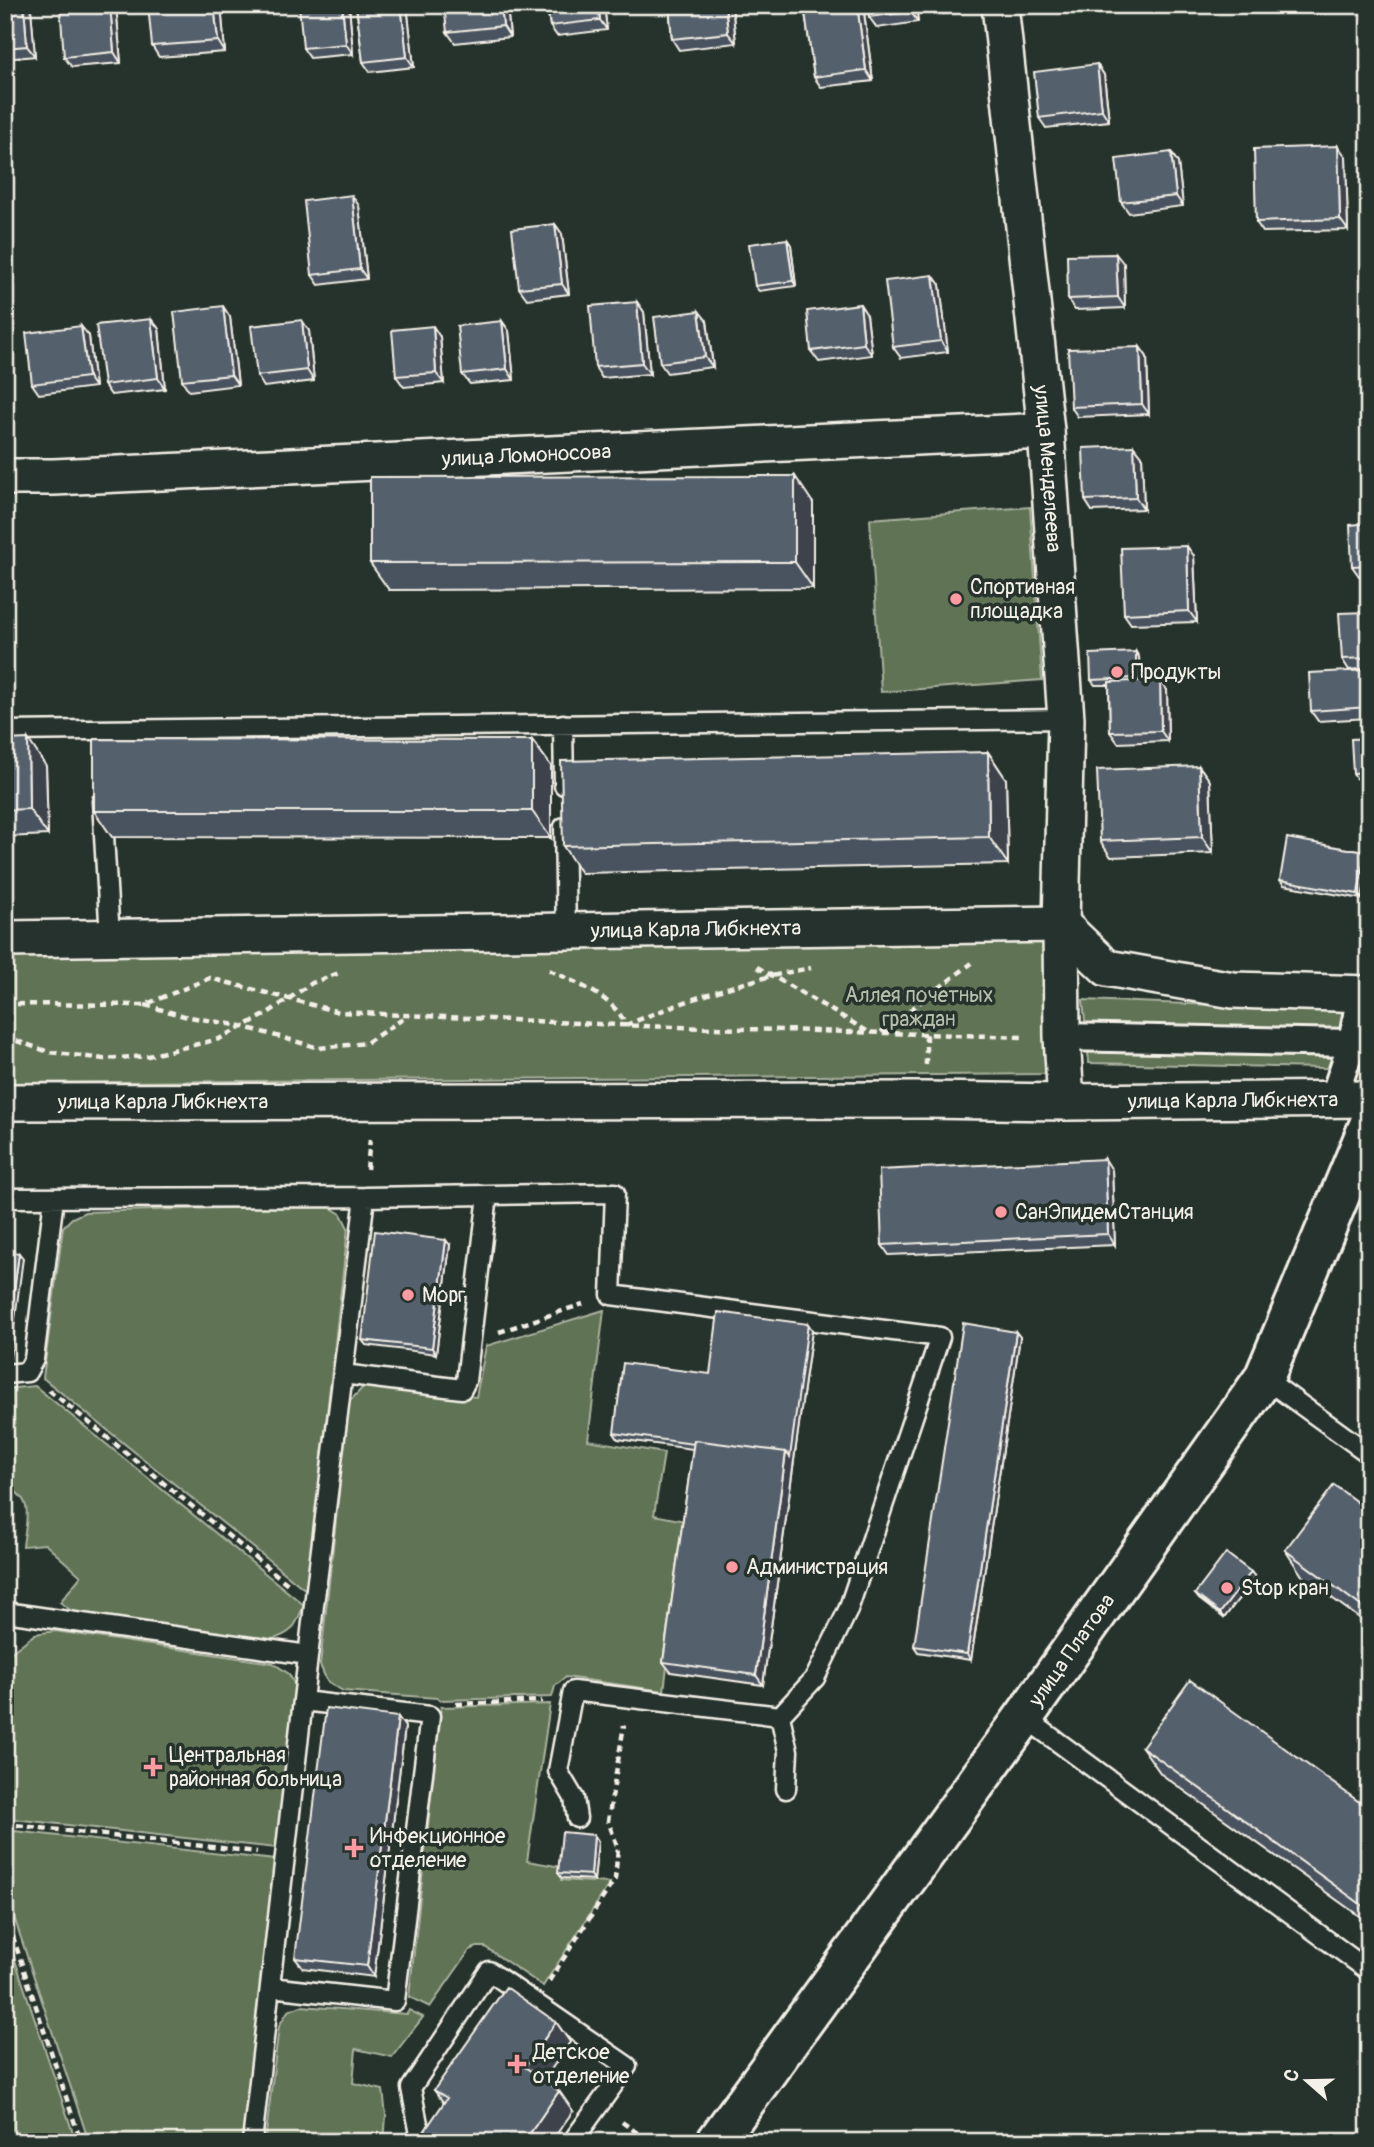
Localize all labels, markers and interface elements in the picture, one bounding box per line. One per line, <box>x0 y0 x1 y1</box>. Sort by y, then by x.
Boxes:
street label: улица Менделеева <box>1027 383 1068 553</box>
street label: улица Ломоносова <box>440 438 612 473</box>
place label: Спортивная площадка <box>970 574 1075 625</box>
marker: Спортивная площадка <box>948 591 964 607</box>
place label: Продукты <box>1131 659 1221 686</box>
marker: Продукты <box>1109 664 1125 680</box>
street label: улица Карла Либкнехта <box>589 914 801 944</box>
park label: Аллея почетных граждан <box>845 982 993 1033</box>
street label: улица Карла Либкнехта <box>1127 1086 1338 1115</box>
street label: улица Карла Либкнехта <box>57 1088 268 1115</box>
place label: СанЭпидемСтанция <box>1015 1199 1194 1226</box>
marker: СанЭпидемСтанция <box>993 1204 1009 1220</box>
place label: Морг <box>422 1282 465 1309</box>
marker: Морг <box>400 1287 416 1303</box>
place label: Администрация <box>746 1554 888 1581</box>
marker: Администрация <box>724 1559 740 1575</box>
place label: Stop кран <box>1241 1575 1329 1602</box>
marker: Stop кран <box>1219 1580 1235 1596</box>
street label: улица Платова <box>1022 1588 1121 1713</box>
place label: Центральная районная больница <box>169 1742 342 1793</box>
marker: Центральная районная больница <box>143 1757 163 1777</box>
place label: Инфекционное отделение <box>370 1823 506 1874</box>
marker: Инфекционное отделение <box>344 1838 364 1858</box>
place label: Детское отделение <box>532 2039 630 2090</box>
north arrow <box>1272 2046 1342 2116</box>
marker: Детское отделение <box>507 2054 527 2074</box>
text: С <box>1279 2066 1305 2085</box>

